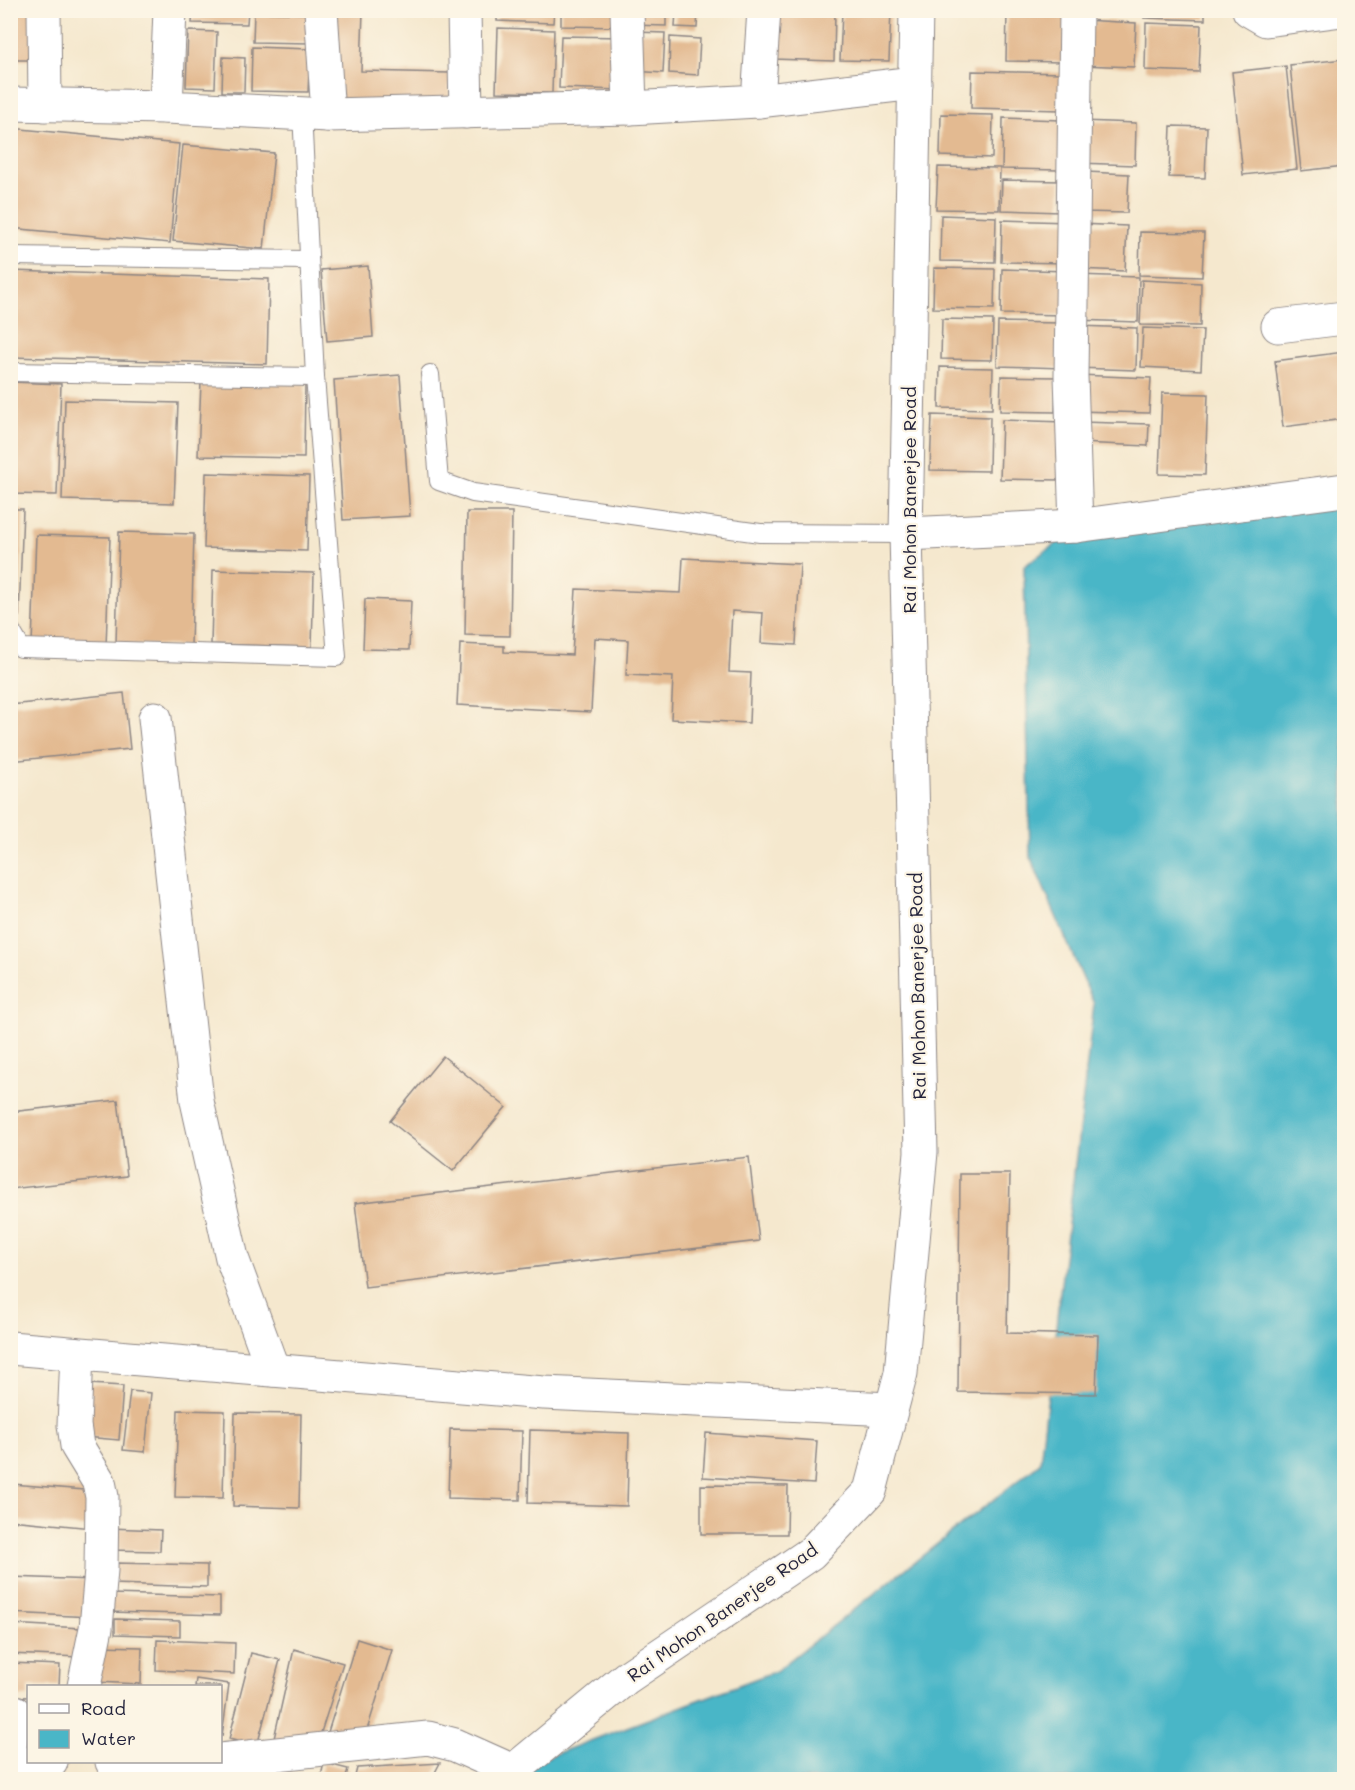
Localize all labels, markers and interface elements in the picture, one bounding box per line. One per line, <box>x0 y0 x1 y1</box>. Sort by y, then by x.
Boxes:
street label: Rai Mohon Banerjee Road <box>897 386 921 614</box>
street label: Rai Mohon Banerjee Road <box>903 872 931 1100</box>
street label: Rai Mohon Banerjee Road <box>622 1537 822 1687</box>
legend <box>27 1685 222 1763</box>
text: Road <box>81 1696 126 1720</box>
text: Water <box>81 1726 136 1750</box>

